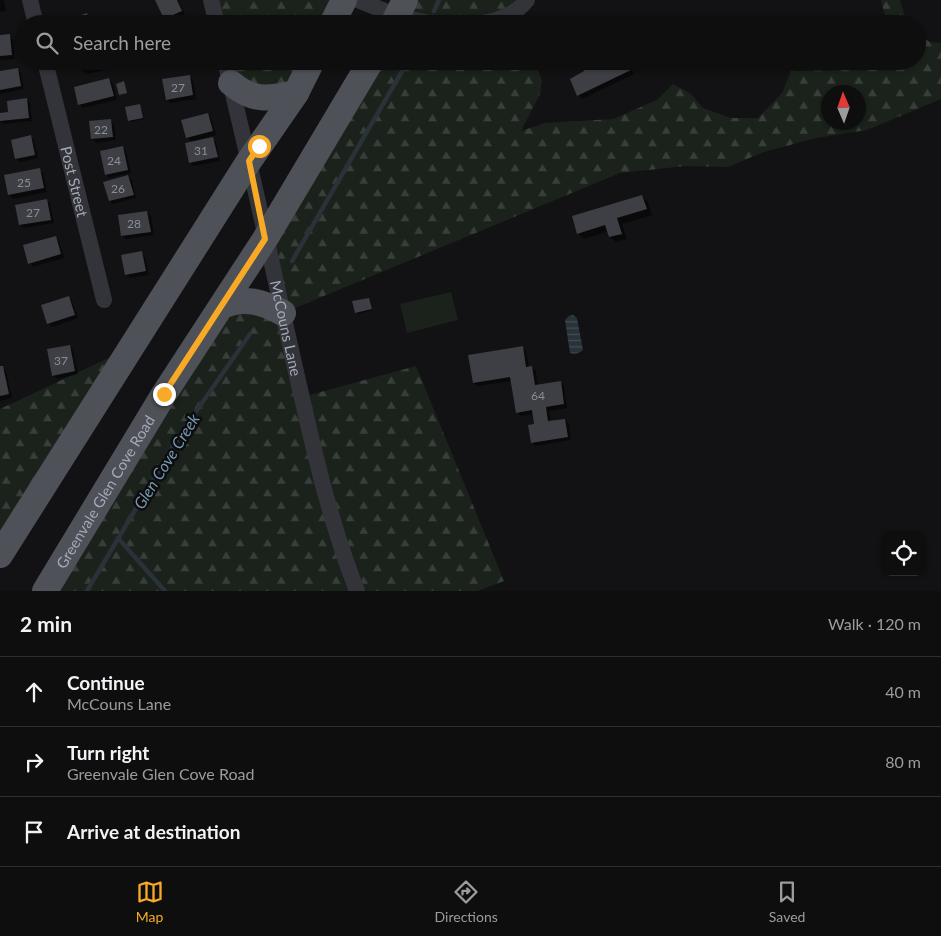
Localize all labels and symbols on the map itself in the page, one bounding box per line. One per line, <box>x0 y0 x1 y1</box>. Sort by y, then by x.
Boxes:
house number: 27 <box>171 80 185 95</box>
north arrow <box>821 85 866 130</box>
house number: 22 <box>94 122 108 137</box>
route start <box>248 135 271 158</box>
house number: 31 <box>194 143 208 158</box>
street label: Post Street <box>57 144 92 219</box>
house number: 24 <box>107 153 121 168</box>
house number: 25 <box>17 175 31 190</box>
house number: 26 <box>111 181 125 196</box>
house number: 27 <box>26 205 40 220</box>
house number: 28 <box>127 216 141 231</box>
street label: McCouns Lane <box>267 278 306 378</box>
house number: 37 <box>54 353 68 368</box>
route end <box>153 383 176 406</box>
house number: 64 <box>531 388 545 403</box>
water label: Glen Cove Creek <box>129 409 203 512</box>
street label: Greenvale Glen Cove Road <box>52 412 158 572</box>

